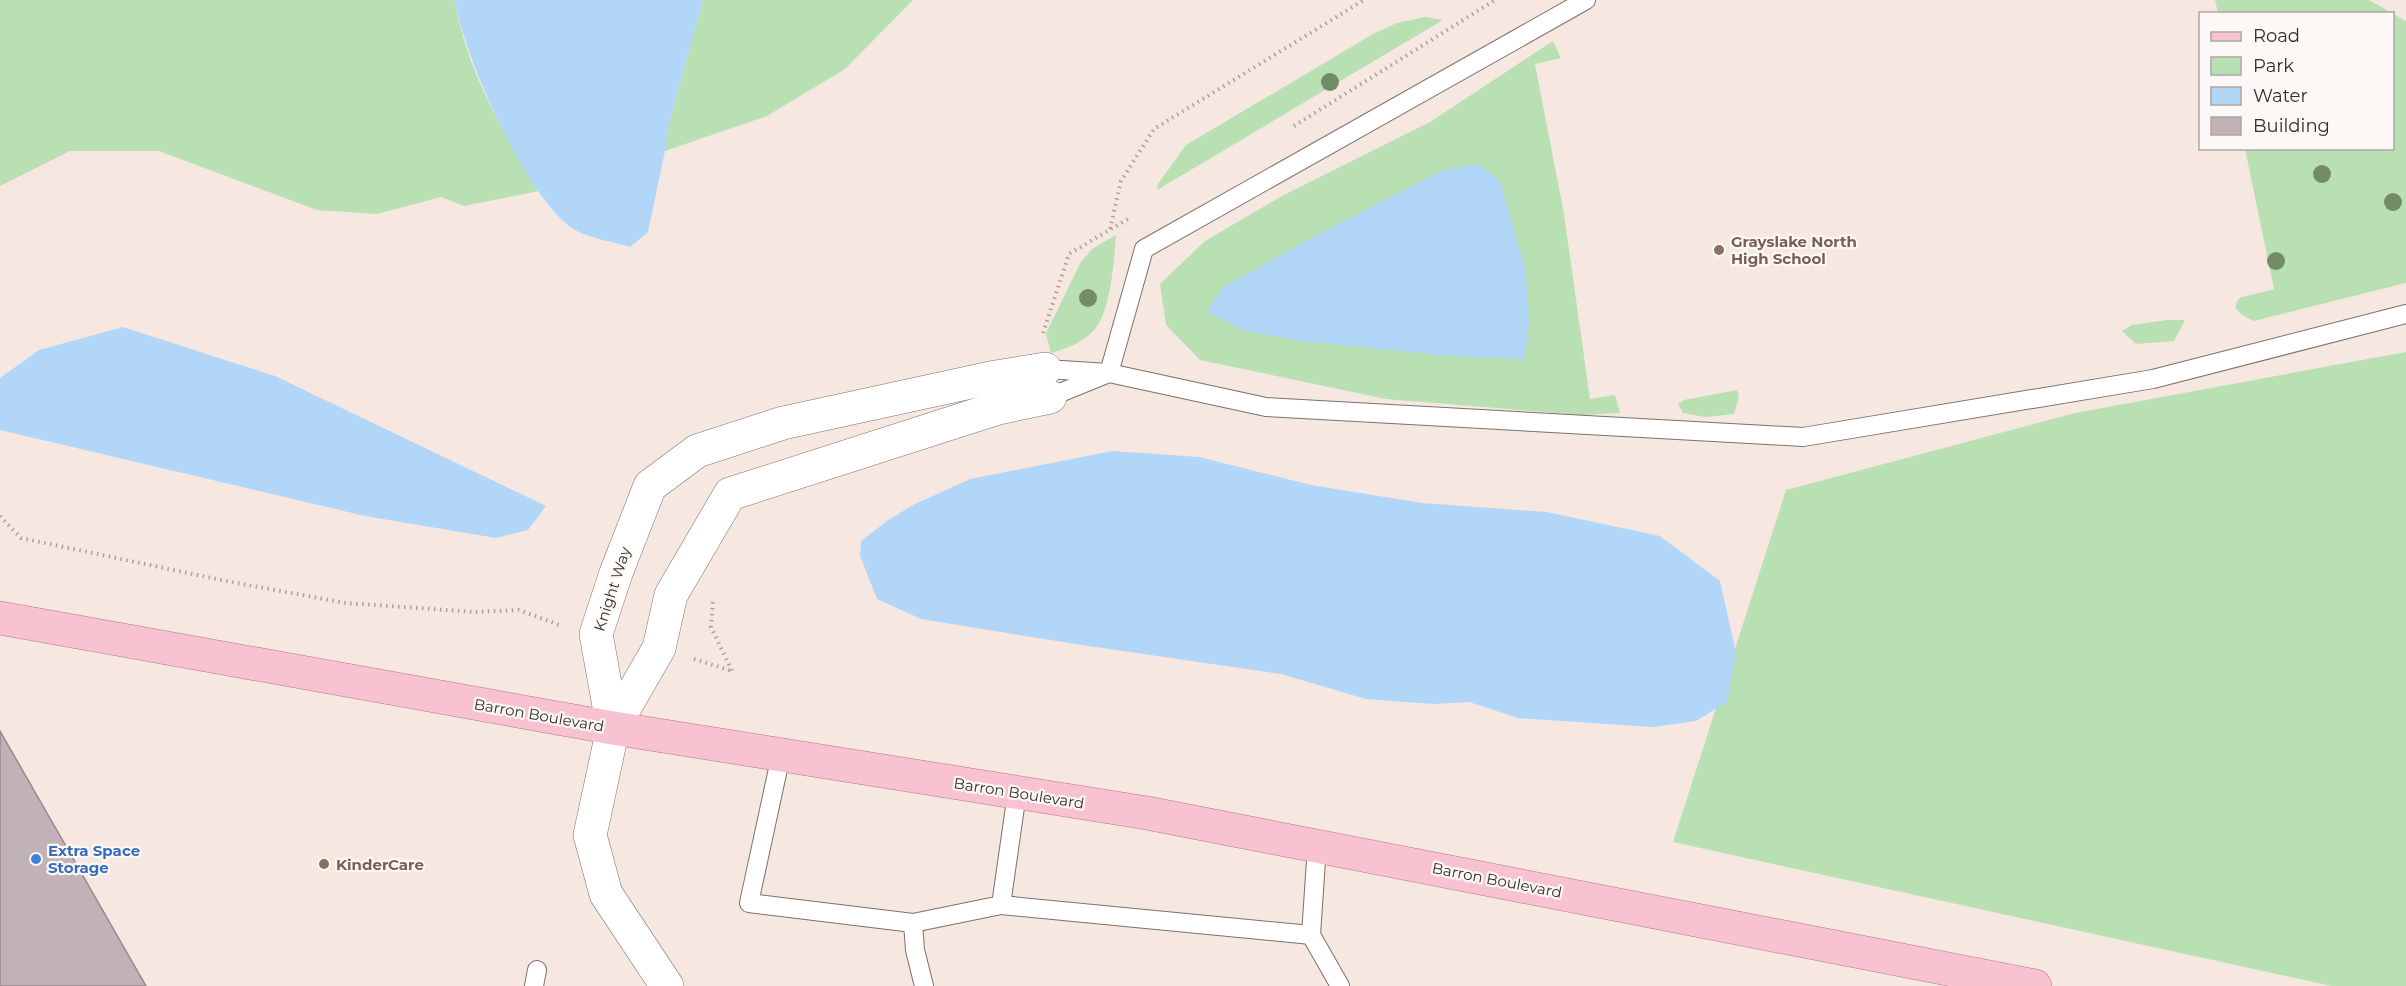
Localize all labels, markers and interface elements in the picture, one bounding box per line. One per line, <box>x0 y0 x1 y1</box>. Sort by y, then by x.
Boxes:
legend <box>2199 12 2394 150</box>
text: Road <box>2253 25 2300 47</box>
text: Park <box>2253 55 2294 77</box>
text: Water <box>2253 85 2308 107</box>
text: Building <box>2253 115 2330 137</box>
place label: Grayslake North High School <box>1731 232 1857 268</box>
marker: Grayslake North High School <box>1712 243 1726 257</box>
street label: Knight Way <box>589 544 635 634</box>
street label: Barron Boulevard <box>472 694 606 736</box>
street label: Barron Boulevard <box>952 773 1086 813</box>
place label: Extra Space Storage <box>48 841 140 877</box>
marker: Extra Space Storage <box>29 852 43 866</box>
place label: KinderCare <box>336 855 424 874</box>
marker: KinderCare <box>317 857 331 871</box>
street label: Barron Boulevard <box>1431 858 1563 902</box>

